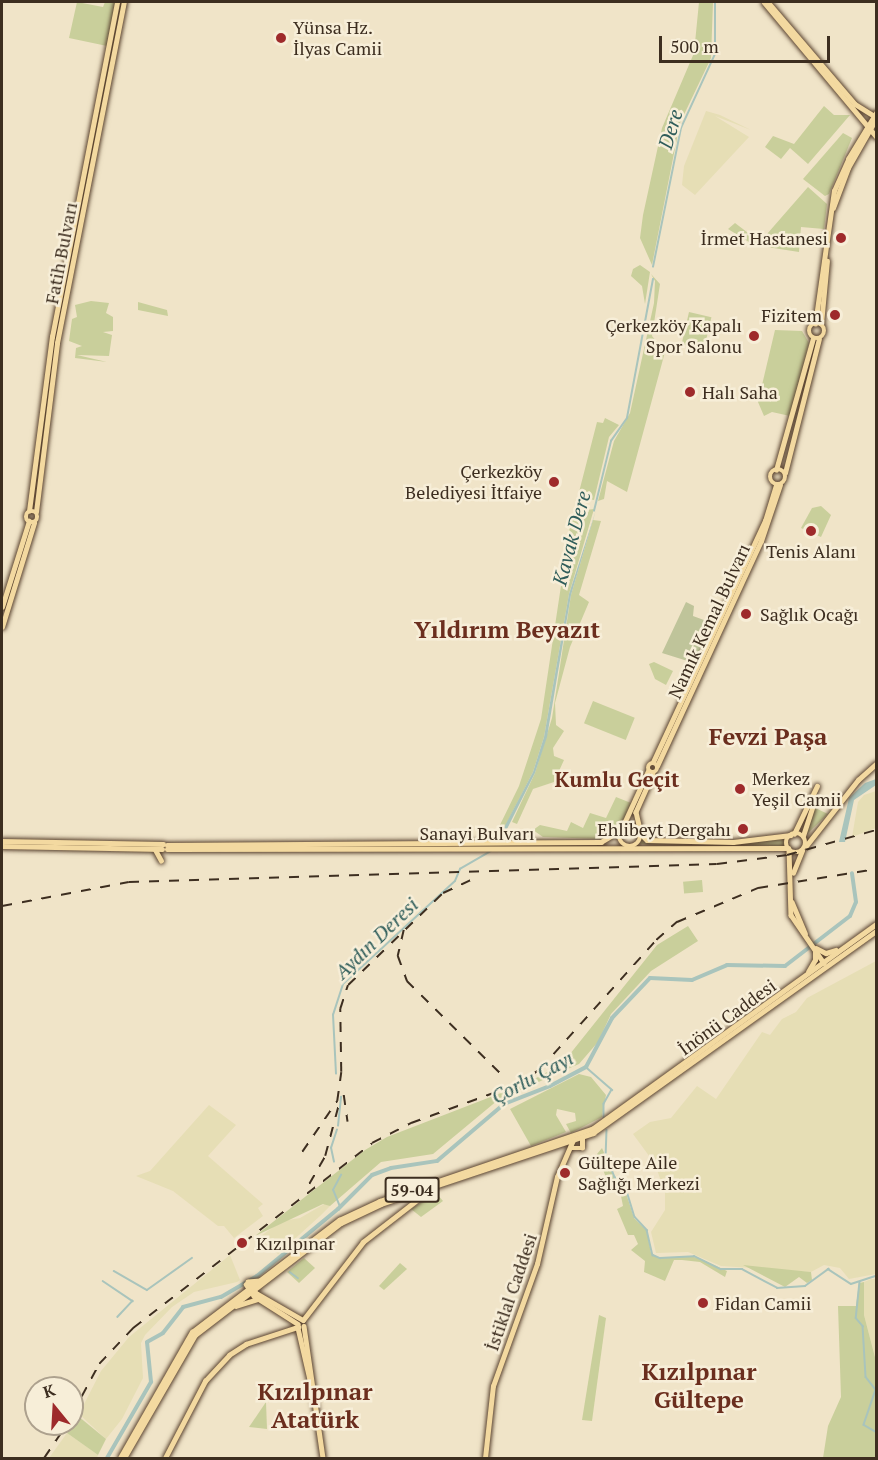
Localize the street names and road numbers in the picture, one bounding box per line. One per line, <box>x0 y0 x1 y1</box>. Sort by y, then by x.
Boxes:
street label: Fatih Bulvarı <box>41 200 81 306</box>
street label: Namık Kemal Bulvarı <box>664 540 754 702</box>
street label: Sanayi Bulvarı <box>420 822 534 844</box>
street label: İnönü Caddesi <box>674 974 780 1060</box>
road number: 59-04 <box>384 1177 440 1203</box>
street label: İstiklal Caddesi <box>481 1230 541 1354</box>

